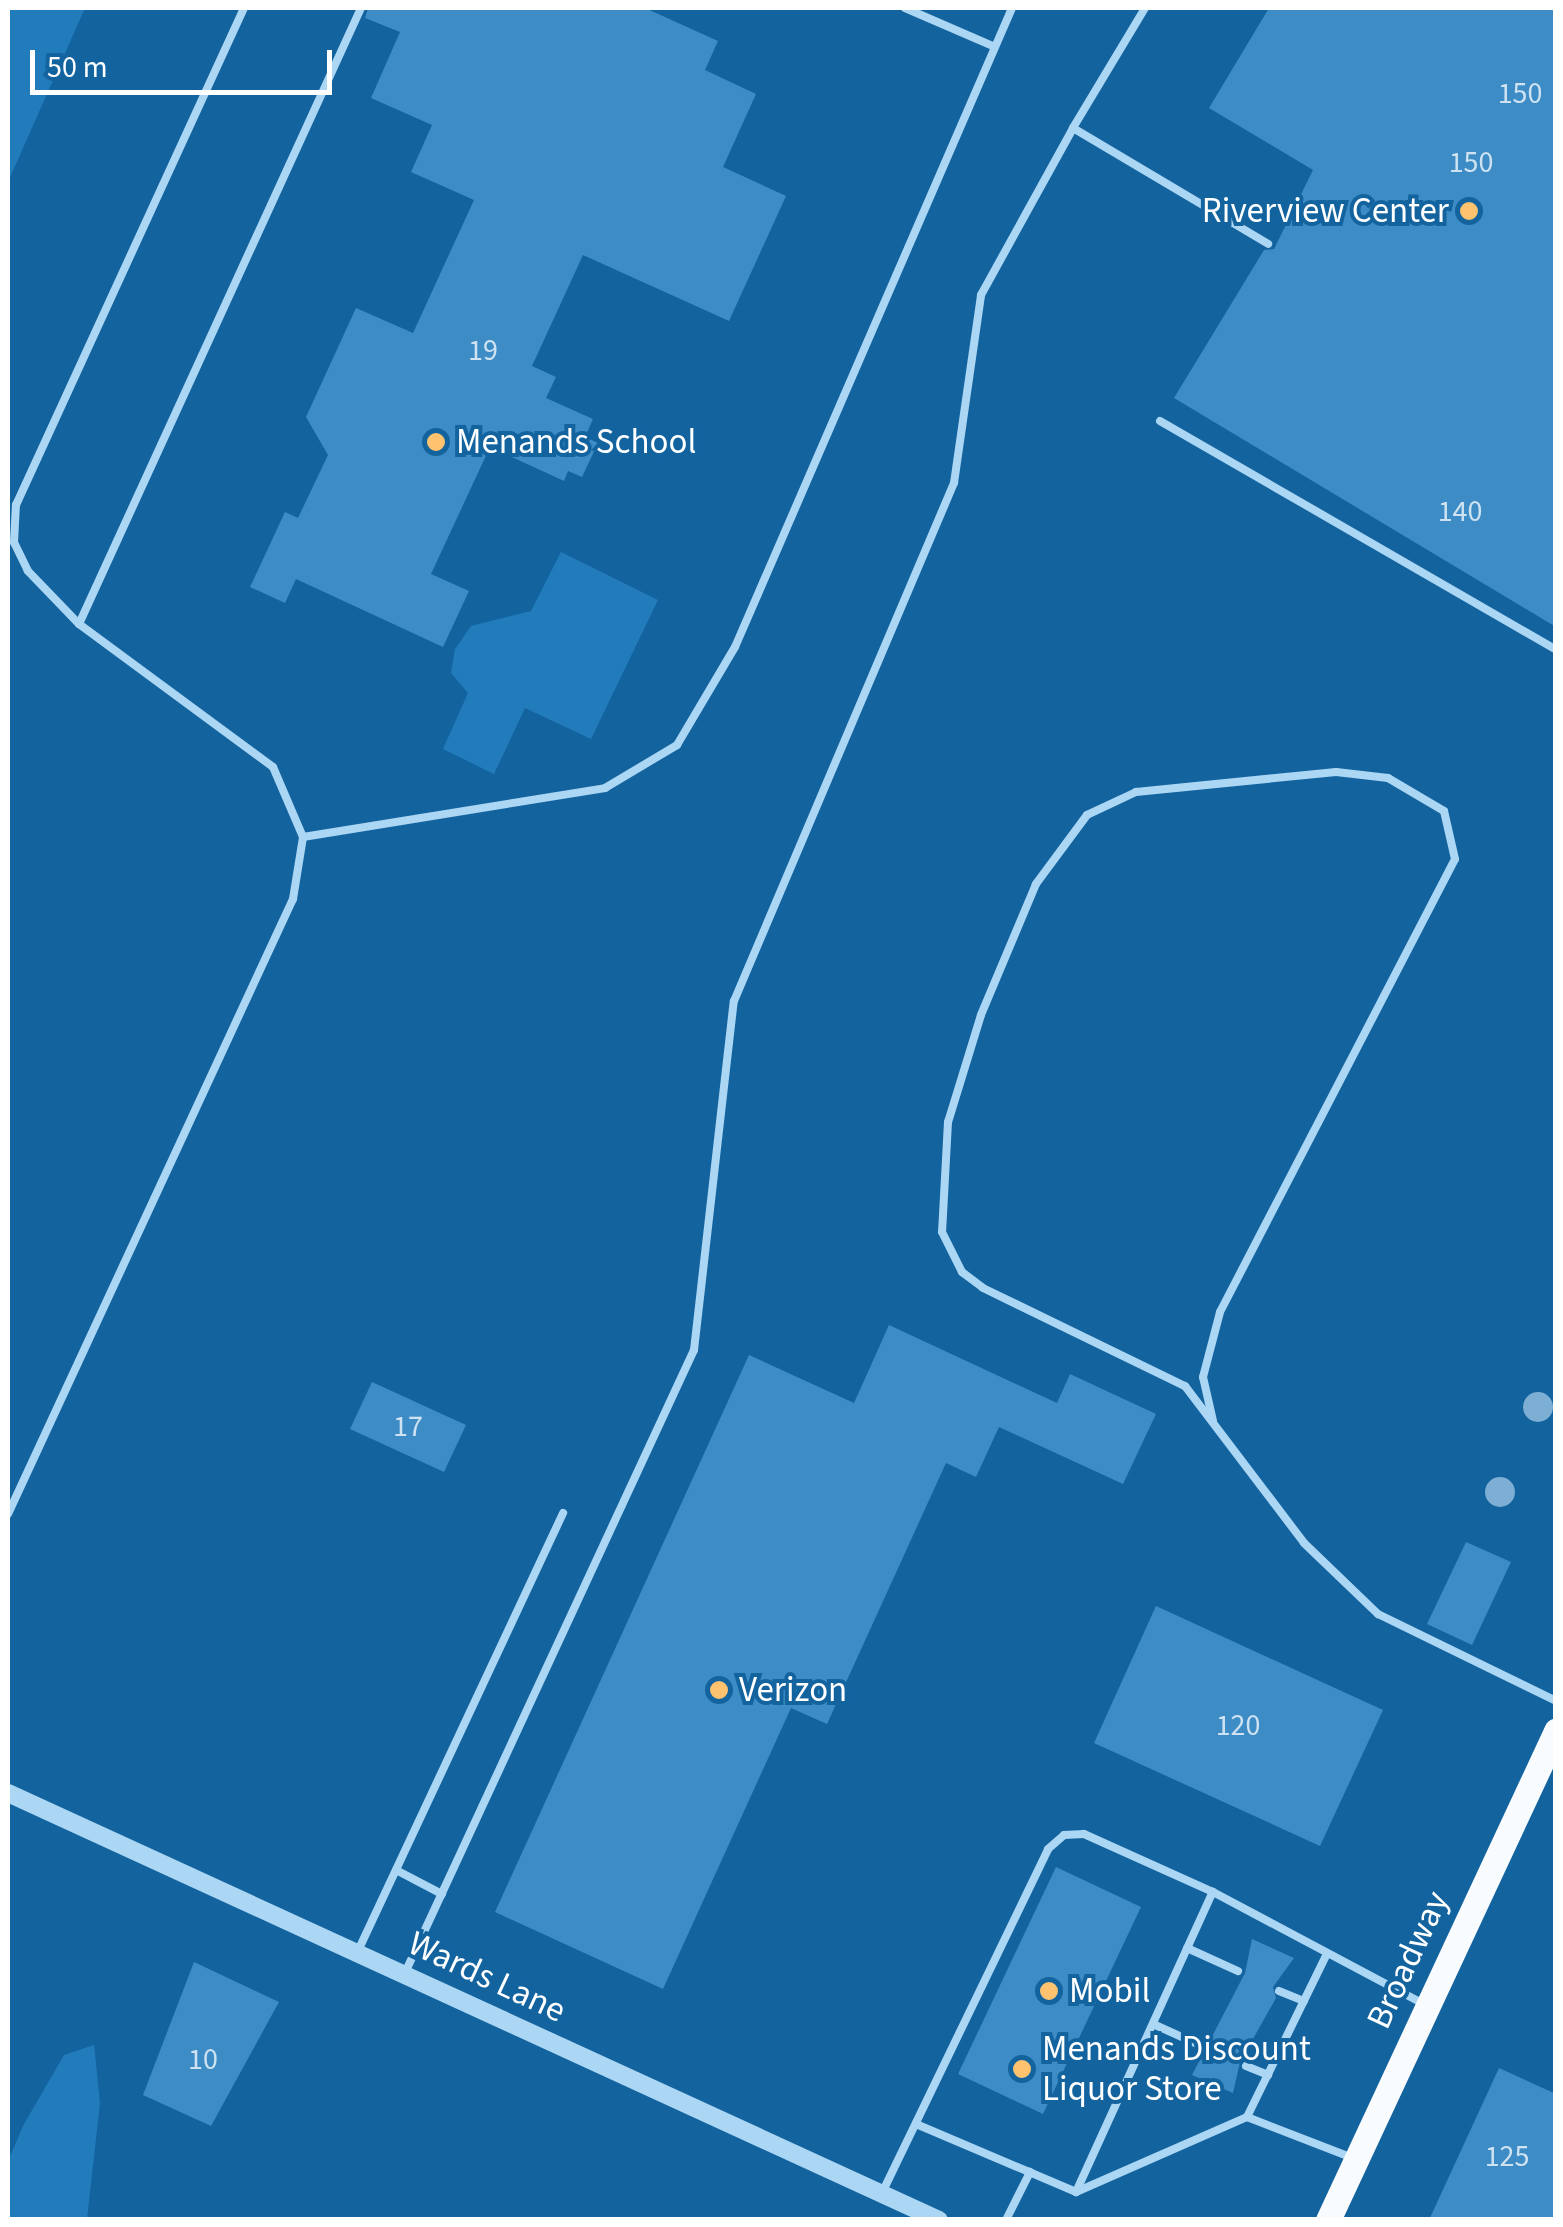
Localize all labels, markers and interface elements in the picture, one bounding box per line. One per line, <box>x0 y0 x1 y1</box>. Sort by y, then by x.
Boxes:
scale bar <box>35 30 338 92</box>
text: 50 m <box>47 46 108 89</box>
house number: 150 <box>1498 76 1542 112</box>
house number: 150 <box>1449 145 1493 181</box>
place label: Riverview Center <box>1202 190 1449 232</box>
marker: Riverview Center <box>1458 200 1480 222</box>
house number: 19 <box>468 333 498 369</box>
place label: Menands School <box>456 421 696 463</box>
marker: Menands School <box>425 431 447 453</box>
house number: 140 <box>1438 494 1482 530</box>
house number: 17 <box>393 1409 423 1445</box>
place label: Verizon <box>739 1669 847 1711</box>
marker: Verizon <box>708 1679 730 1701</box>
house number: 120 <box>1216 1708 1260 1744</box>
street label: Broadway <box>1358 1885 1458 2035</box>
street label: Wards Lane <box>402 1922 572 2032</box>
place label: Mobil <box>1069 1970 1150 2012</box>
marker: Mobil <box>1038 1980 1060 2002</box>
place label: Menands Discount Liquor Store <box>1042 2028 1311 2110</box>
house number: 10 <box>188 2042 218 2078</box>
marker: Menands Discount Liquor Store <box>1011 2058 1033 2080</box>
house number: 125 <box>1485 2139 1529 2175</box>

